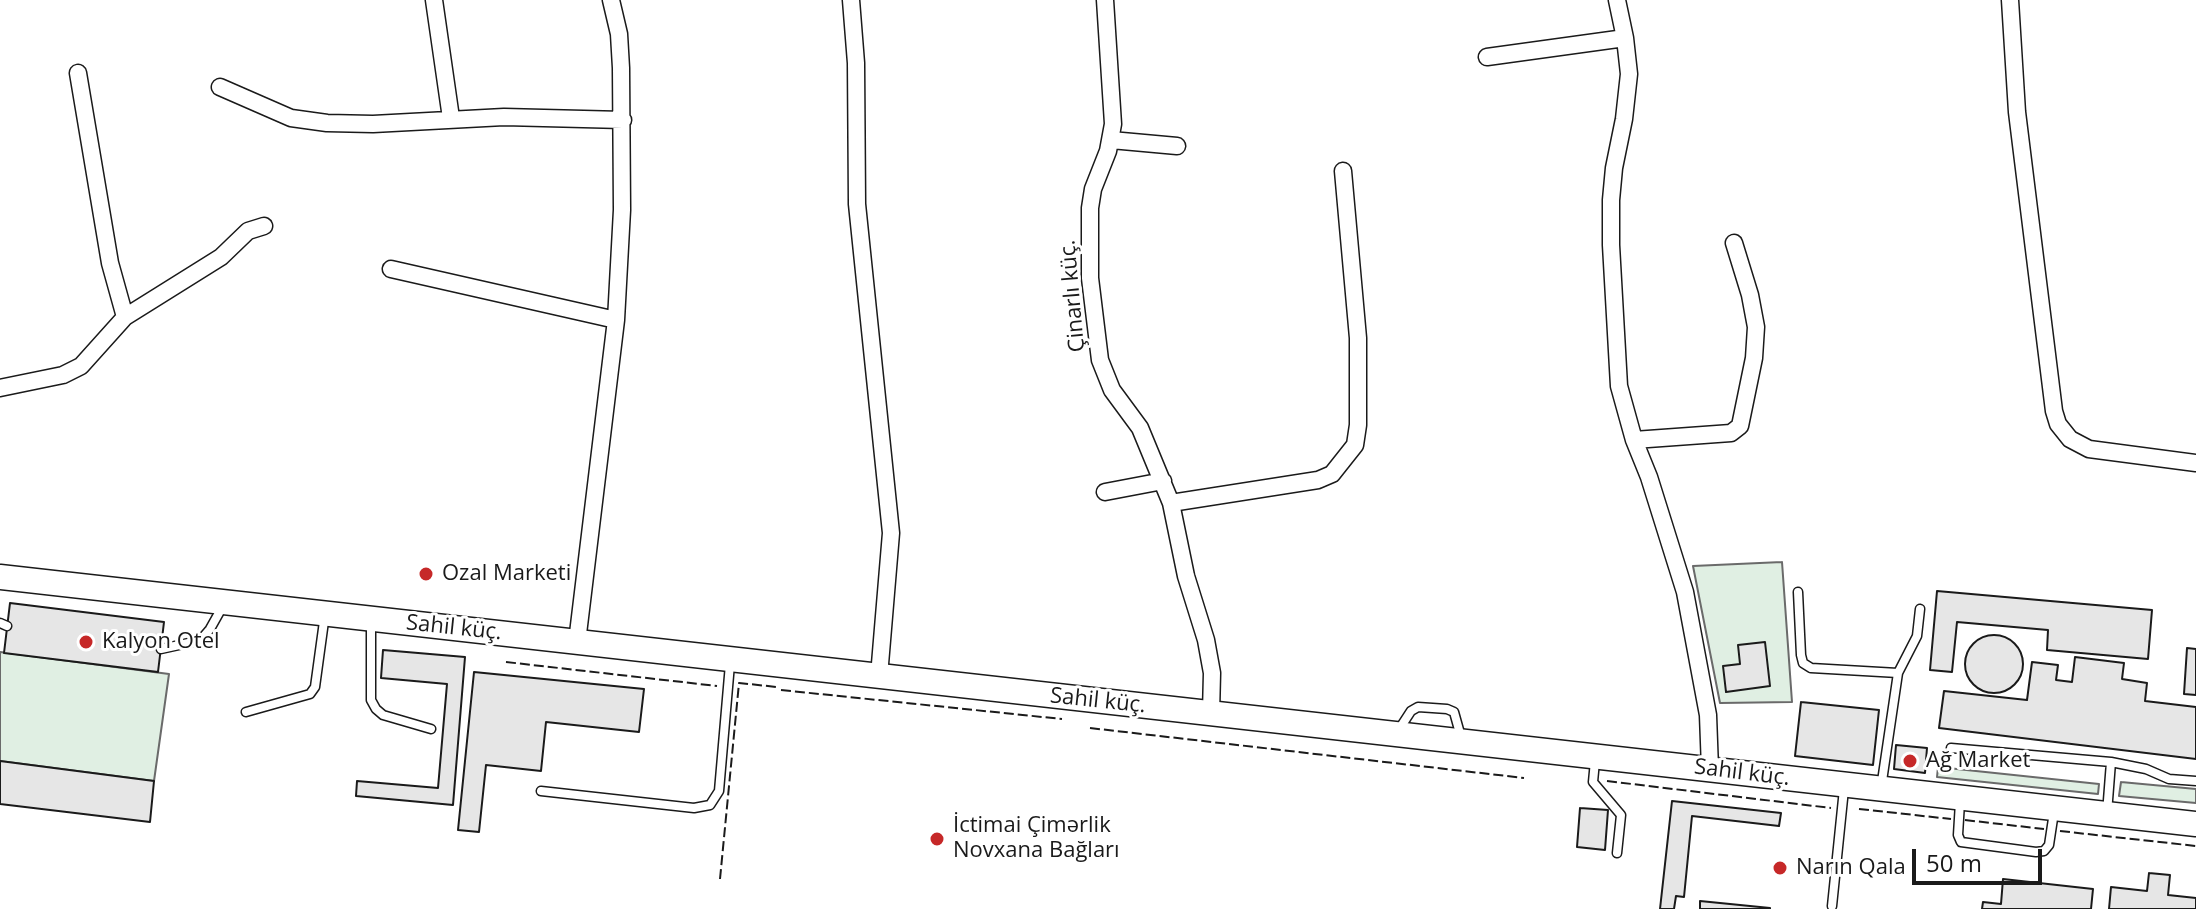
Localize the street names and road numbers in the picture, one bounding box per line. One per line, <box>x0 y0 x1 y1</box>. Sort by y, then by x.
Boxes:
street label: Çinarlı küç. <box>1055 239 1091 353</box>
street label: Sahil küç. <box>405 610 503 646</box>
street label: Sahil küç. <box>1049 683 1147 719</box>
street label: Sahil küç. <box>1693 754 1791 792</box>

